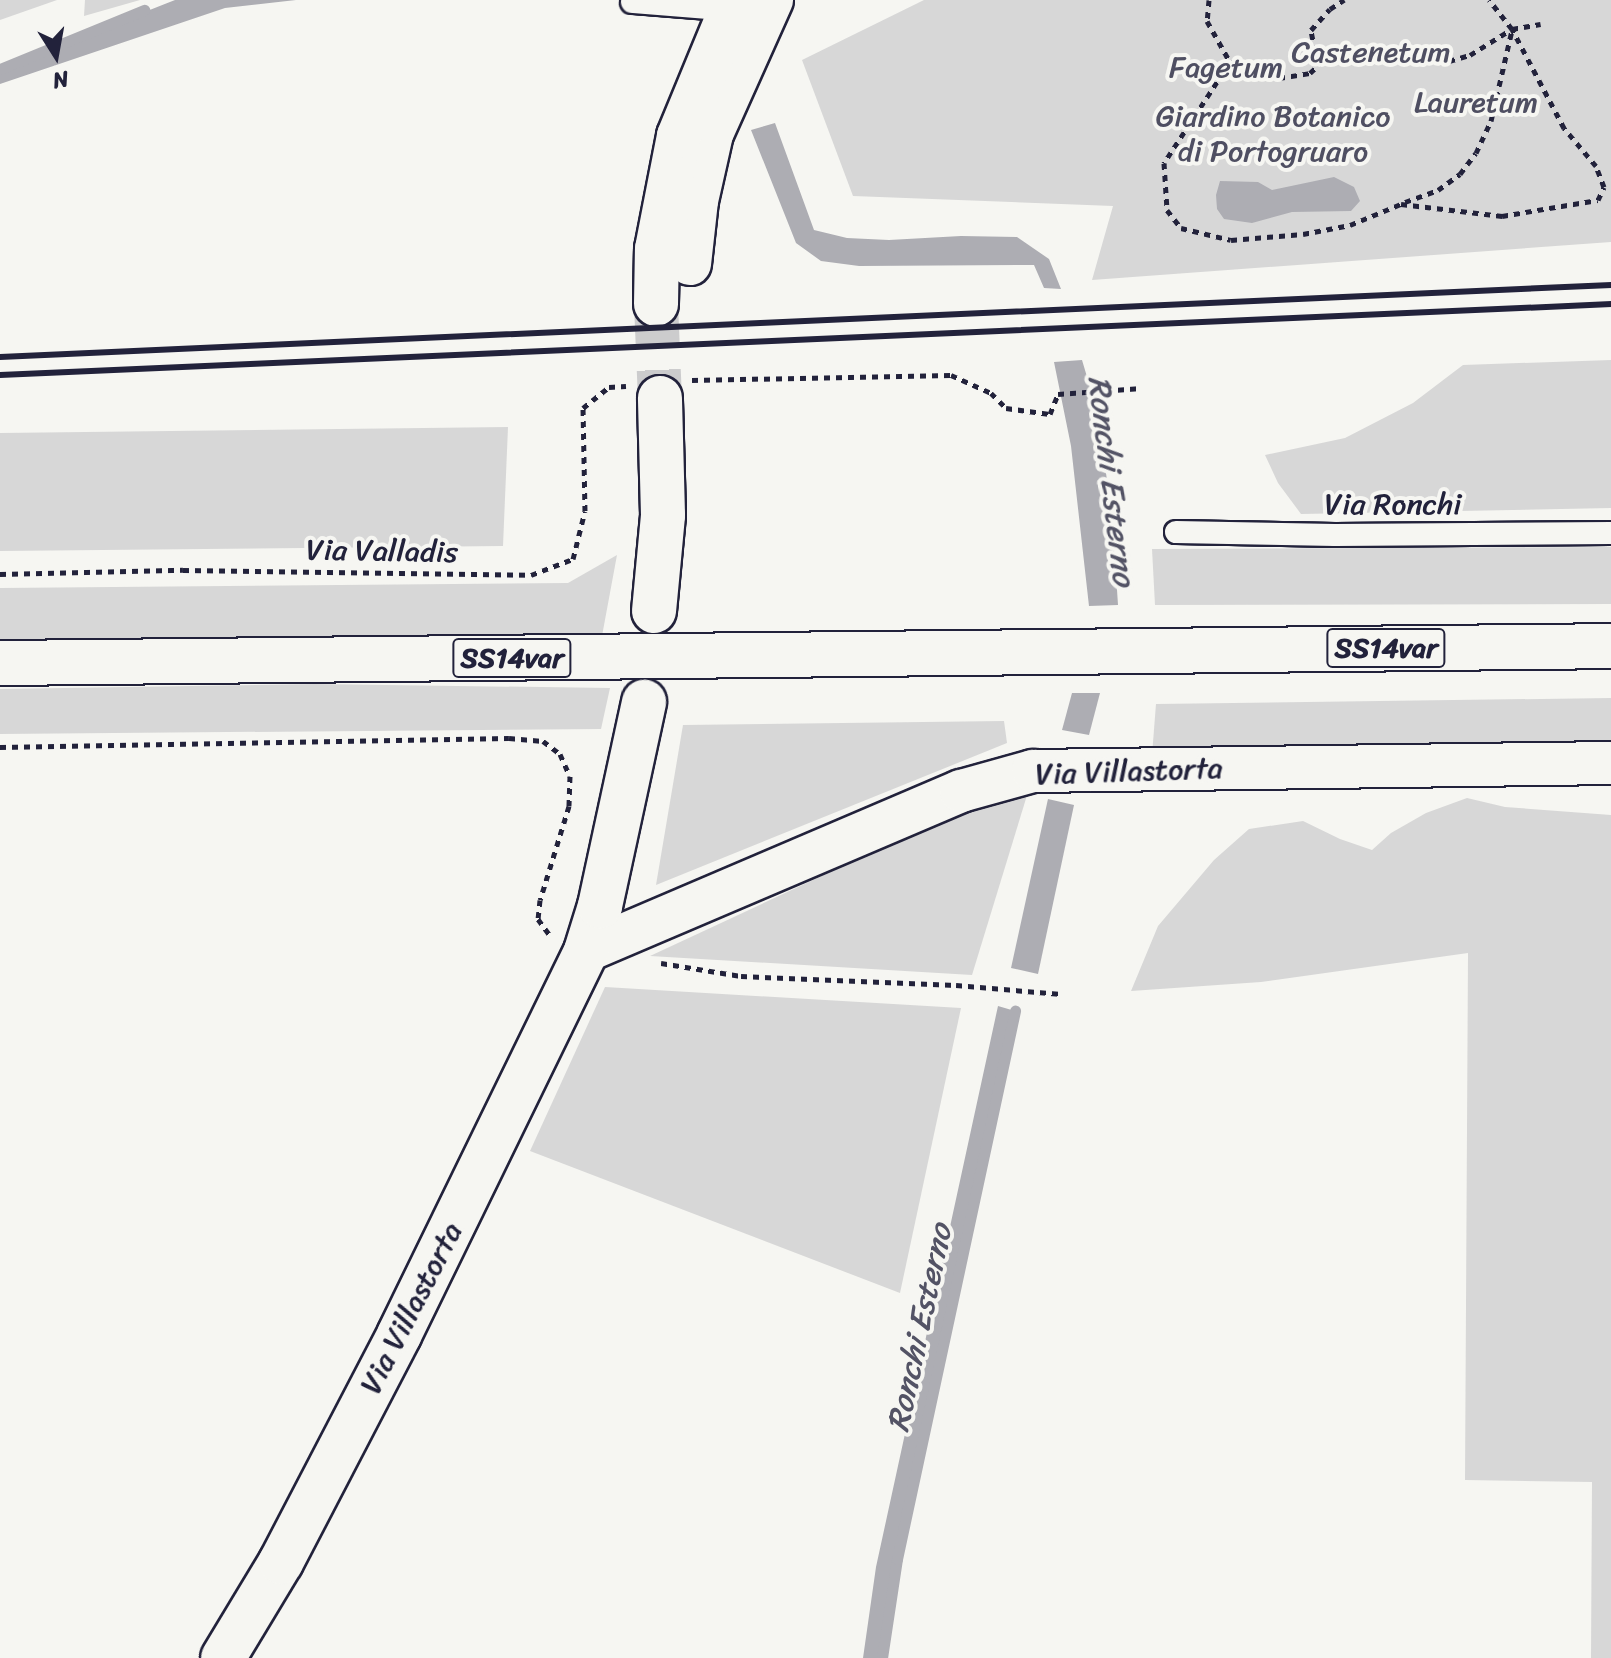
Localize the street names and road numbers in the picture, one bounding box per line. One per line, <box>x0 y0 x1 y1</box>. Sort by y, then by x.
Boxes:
street label: Via Ronchi <box>1324 486 1462 522</box>
street label: Via Valladis <box>307 532 457 570</box>
road number: SS14var <box>1326 624 1446 672</box>
road number: SS14var <box>452 634 572 682</box>
street label: Via Villastorta <box>1035 750 1223 792</box>
street label: Via Villastorta <box>353 1217 469 1399</box>

